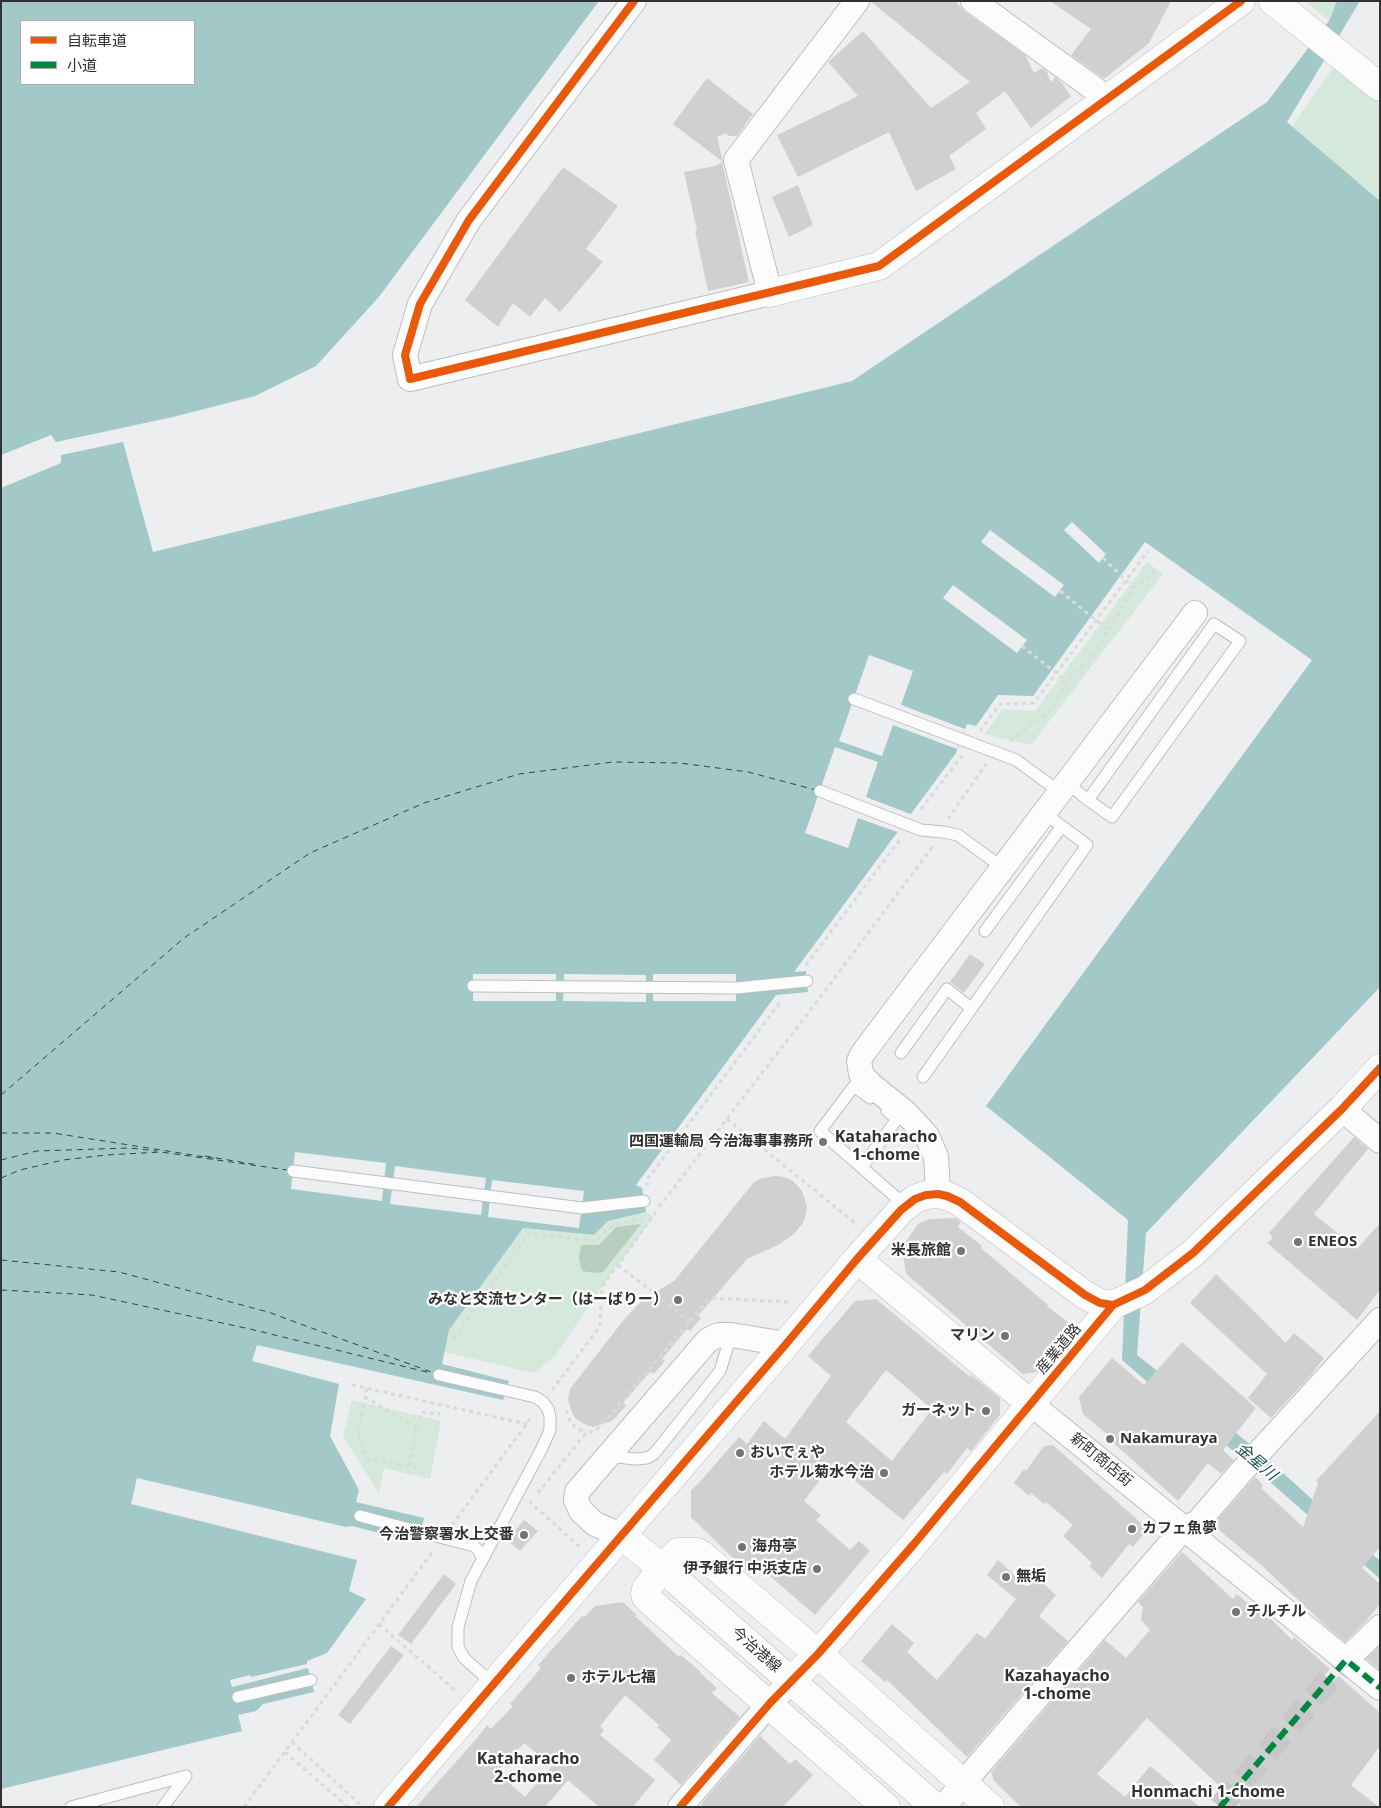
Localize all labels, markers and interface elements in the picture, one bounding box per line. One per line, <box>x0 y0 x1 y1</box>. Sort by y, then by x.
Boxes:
legend <box>20 20 195 85</box>
text: 自転車道 <box>67 30 127 50</box>
text: 小道 <box>67 55 97 75</box>
district label: Kataharacho 1-chome <box>835 1127 937 1165</box>
place label: 四国運輸局 今治海事事務所 <box>629 1133 813 1151</box>
marker: 四国運輸局 今治海事事務所 <box>817 1136 829 1148</box>
place label: ENEOS <box>1308 1233 1357 1251</box>
marker: ENEOS <box>1292 1236 1304 1248</box>
place label: 米長旅館 <box>891 1242 951 1260</box>
marker: 米長旅館 <box>955 1245 967 1257</box>
place label: みなと交流センター（はーばりー） <box>428 1291 668 1309</box>
marker: みなと交流センター（はーばりー） <box>672 1294 684 1306</box>
street label: 産業道路 <box>1033 1320 1085 1378</box>
place label: マリン <box>950 1327 995 1345</box>
marker: マリン <box>999 1330 1011 1342</box>
place label: ガーネット <box>901 1402 976 1420</box>
marker: ガーネット <box>980 1405 992 1417</box>
street label: 新町商店街 <box>1066 1429 1136 1491</box>
place label: Nakamuraya <box>1120 1430 1218 1448</box>
marker: Nakamuraya <box>1104 1433 1116 1445</box>
water label: 金星川 <box>1231 1439 1281 1485</box>
place label: おいでぇや <box>750 1444 825 1462</box>
marker: おいでぇや <box>734 1447 746 1459</box>
place label: ホテル菊水今治 <box>769 1464 874 1482</box>
marker: ホテル菊水今治 <box>878 1467 890 1479</box>
place label: カフェ魚夢 <box>1142 1520 1217 1538</box>
marker: カフェ魚夢 <box>1126 1523 1138 1535</box>
place label: 今治警察署水上交番 <box>379 1526 514 1544</box>
marker: 今治警察署水上交番 <box>518 1529 530 1541</box>
place label: 海舟亭 <box>752 1538 797 1556</box>
marker: 海舟亭 <box>736 1541 748 1553</box>
place label: 伊予銀行 中浜支店 <box>683 1560 807 1578</box>
marker: 伊予銀行 中浜支店 <box>811 1563 823 1575</box>
place label: 無垢 <box>1016 1568 1046 1586</box>
marker: 無垢 <box>1000 1571 1012 1583</box>
place label: チルチル <box>1246 1603 1306 1621</box>
marker: チルチル <box>1230 1606 1242 1618</box>
street label: 今治港線 <box>727 1624 785 1676</box>
district label: Kazahayacho 1-chome <box>1004 1666 1110 1704</box>
place label: ホテル七福 <box>581 1669 656 1687</box>
marker: ホテル七福 <box>565 1672 577 1684</box>
district label: Kataharacho 2-chome <box>477 1749 579 1787</box>
district label: Honmachi 1-chome <box>1131 1782 1285 1802</box>

